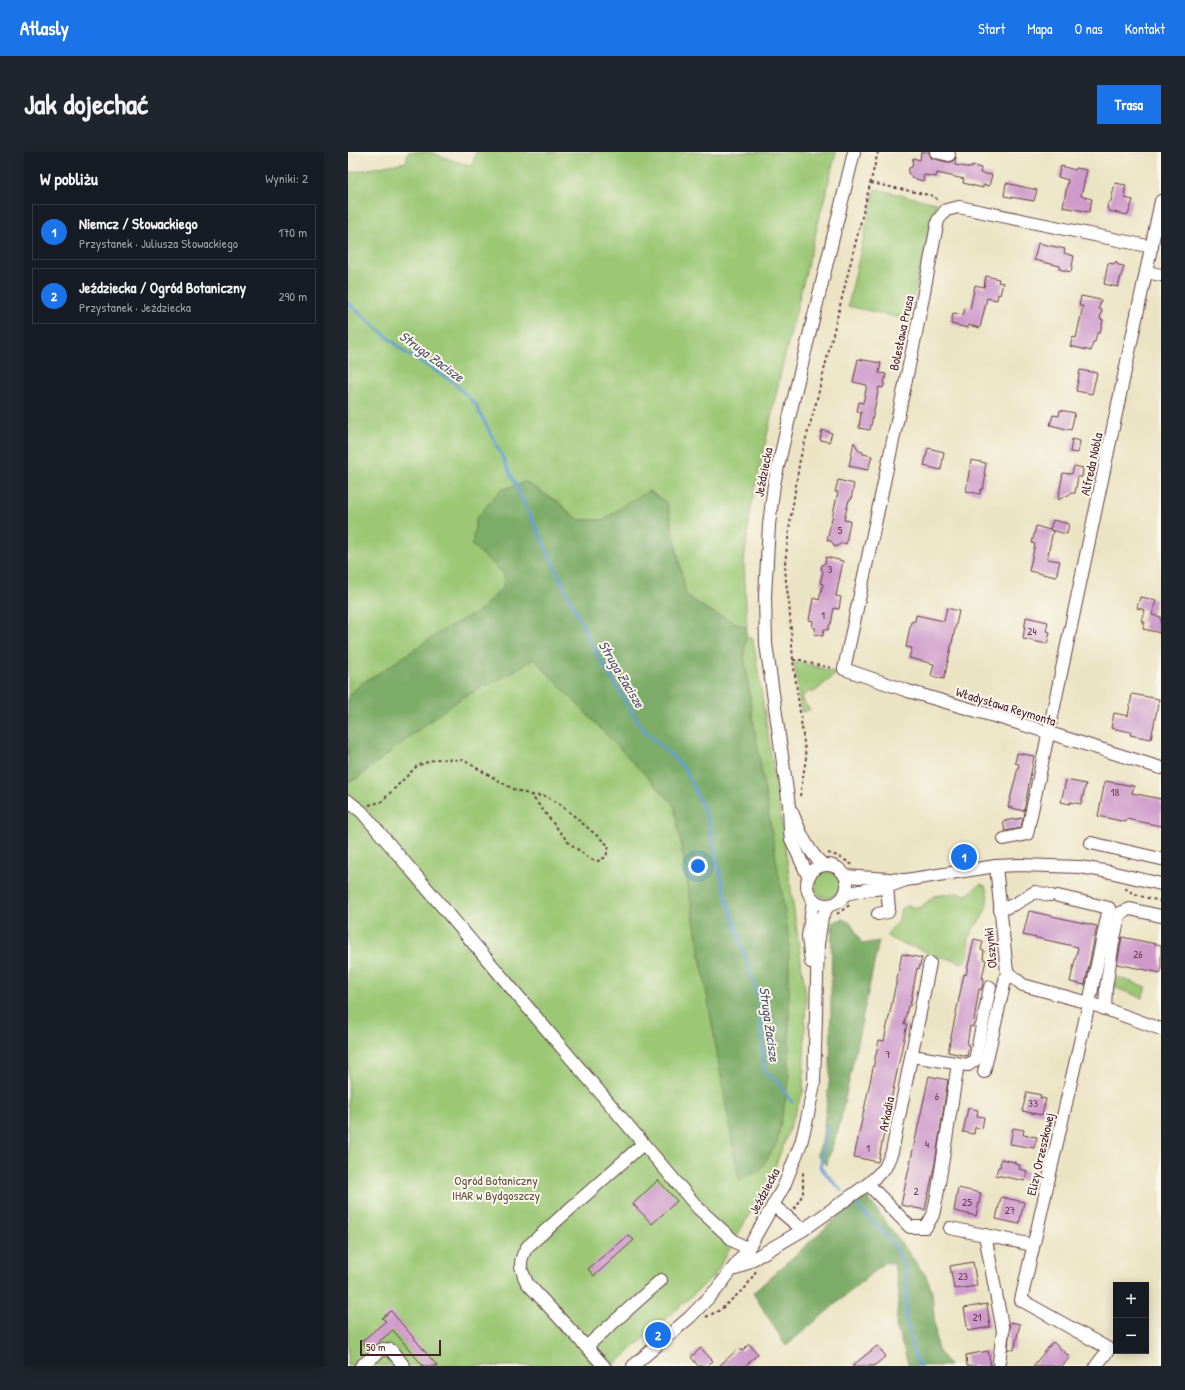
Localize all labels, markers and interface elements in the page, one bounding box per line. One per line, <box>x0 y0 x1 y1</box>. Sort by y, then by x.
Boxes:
text: Atlasly <box>20 15 69 41</box>
text: Start <box>978 19 1005 38</box>
text: Mapa <box>1027 19 1053 38</box>
text: O nas <box>1075 19 1103 38</box>
text: Kontakt <box>1125 19 1165 38</box>
text: Jak dojechać <box>24 85 148 123</box>
button: Trasa <box>1097 85 1161 124</box>
text: W pobliżu <box>40 167 98 190</box>
text: Wyniki: 2 <box>265 169 308 187</box>
text: Niemcz / Słowackiego <box>79 213 198 234</box>
text: 1 <box>52 223 56 241</box>
text: 170 m <box>278 223 307 241</box>
text: Przystanek · Juliusza Słowackiego <box>79 234 238 252</box>
text: Jeździecka / Ogród Botaniczny <box>79 277 246 298</box>
text: 2 <box>51 287 57 305</box>
text: 290 m <box>278 287 307 305</box>
street label: Bolesława Prusa <box>884 294 918 372</box>
text: Przystanek · Jeździecka <box>79 298 191 316</box>
water label: Struga Zacisze <box>395 326 469 387</box>
street label: Alfreda Nobla <box>1076 431 1106 497</box>
street label: Jeździecka <box>749 446 777 498</box>
house number: 5 <box>838 523 843 537</box>
house number: 3 <box>828 562 833 576</box>
house number: 1 <box>821 608 825 622</box>
house number: 24 <box>1027 624 1037 638</box>
water label: Struga Zacisze <box>594 637 650 713</box>
street label: Władysława Reymonta <box>954 682 1058 730</box>
house number: 18 <box>1111 785 1120 799</box>
pin: 1 <box>951 842 977 872</box>
your location <box>688 856 708 876</box>
street label: Olszynki <box>979 927 1001 969</box>
house number: 26 <box>1133 947 1143 961</box>
water label: Struga Zacisze <box>754 985 785 1064</box>
house number: 7 <box>885 1047 891 1061</box>
house number: 6 <box>935 1089 940 1103</box>
street label: Arkadia <box>874 1095 898 1133</box>
house number: 33 <box>1028 1096 1038 1110</box>
street label: Elizy Orzeszkowej <box>1022 1111 1058 1197</box>
house number: 4 <box>925 1137 929 1151</box>
house number: 1 <box>866 1141 870 1155</box>
street label: Jeździecka <box>744 1165 784 1217</box>
park label: Ogród Botaniczny IHAR w Bydgoszczy <box>452 1171 541 1204</box>
house number: 2 <box>913 1184 919 1198</box>
house number: 25 <box>962 1195 972 1209</box>
house number: 27 <box>1005 1203 1015 1217</box>
house number: 23 <box>958 1269 968 1283</box>
map controls <box>1113 1282 1149 1354</box>
button: + <box>1113 1282 1149 1318</box>
house number: 21 <box>972 1310 982 1324</box>
button: − <box>1113 1318 1149 1354</box>
pin: 2 <box>645 1320 671 1350</box>
scale bar <box>360 1338 441 1357</box>
text: 50 m <box>366 1340 386 1354</box>

